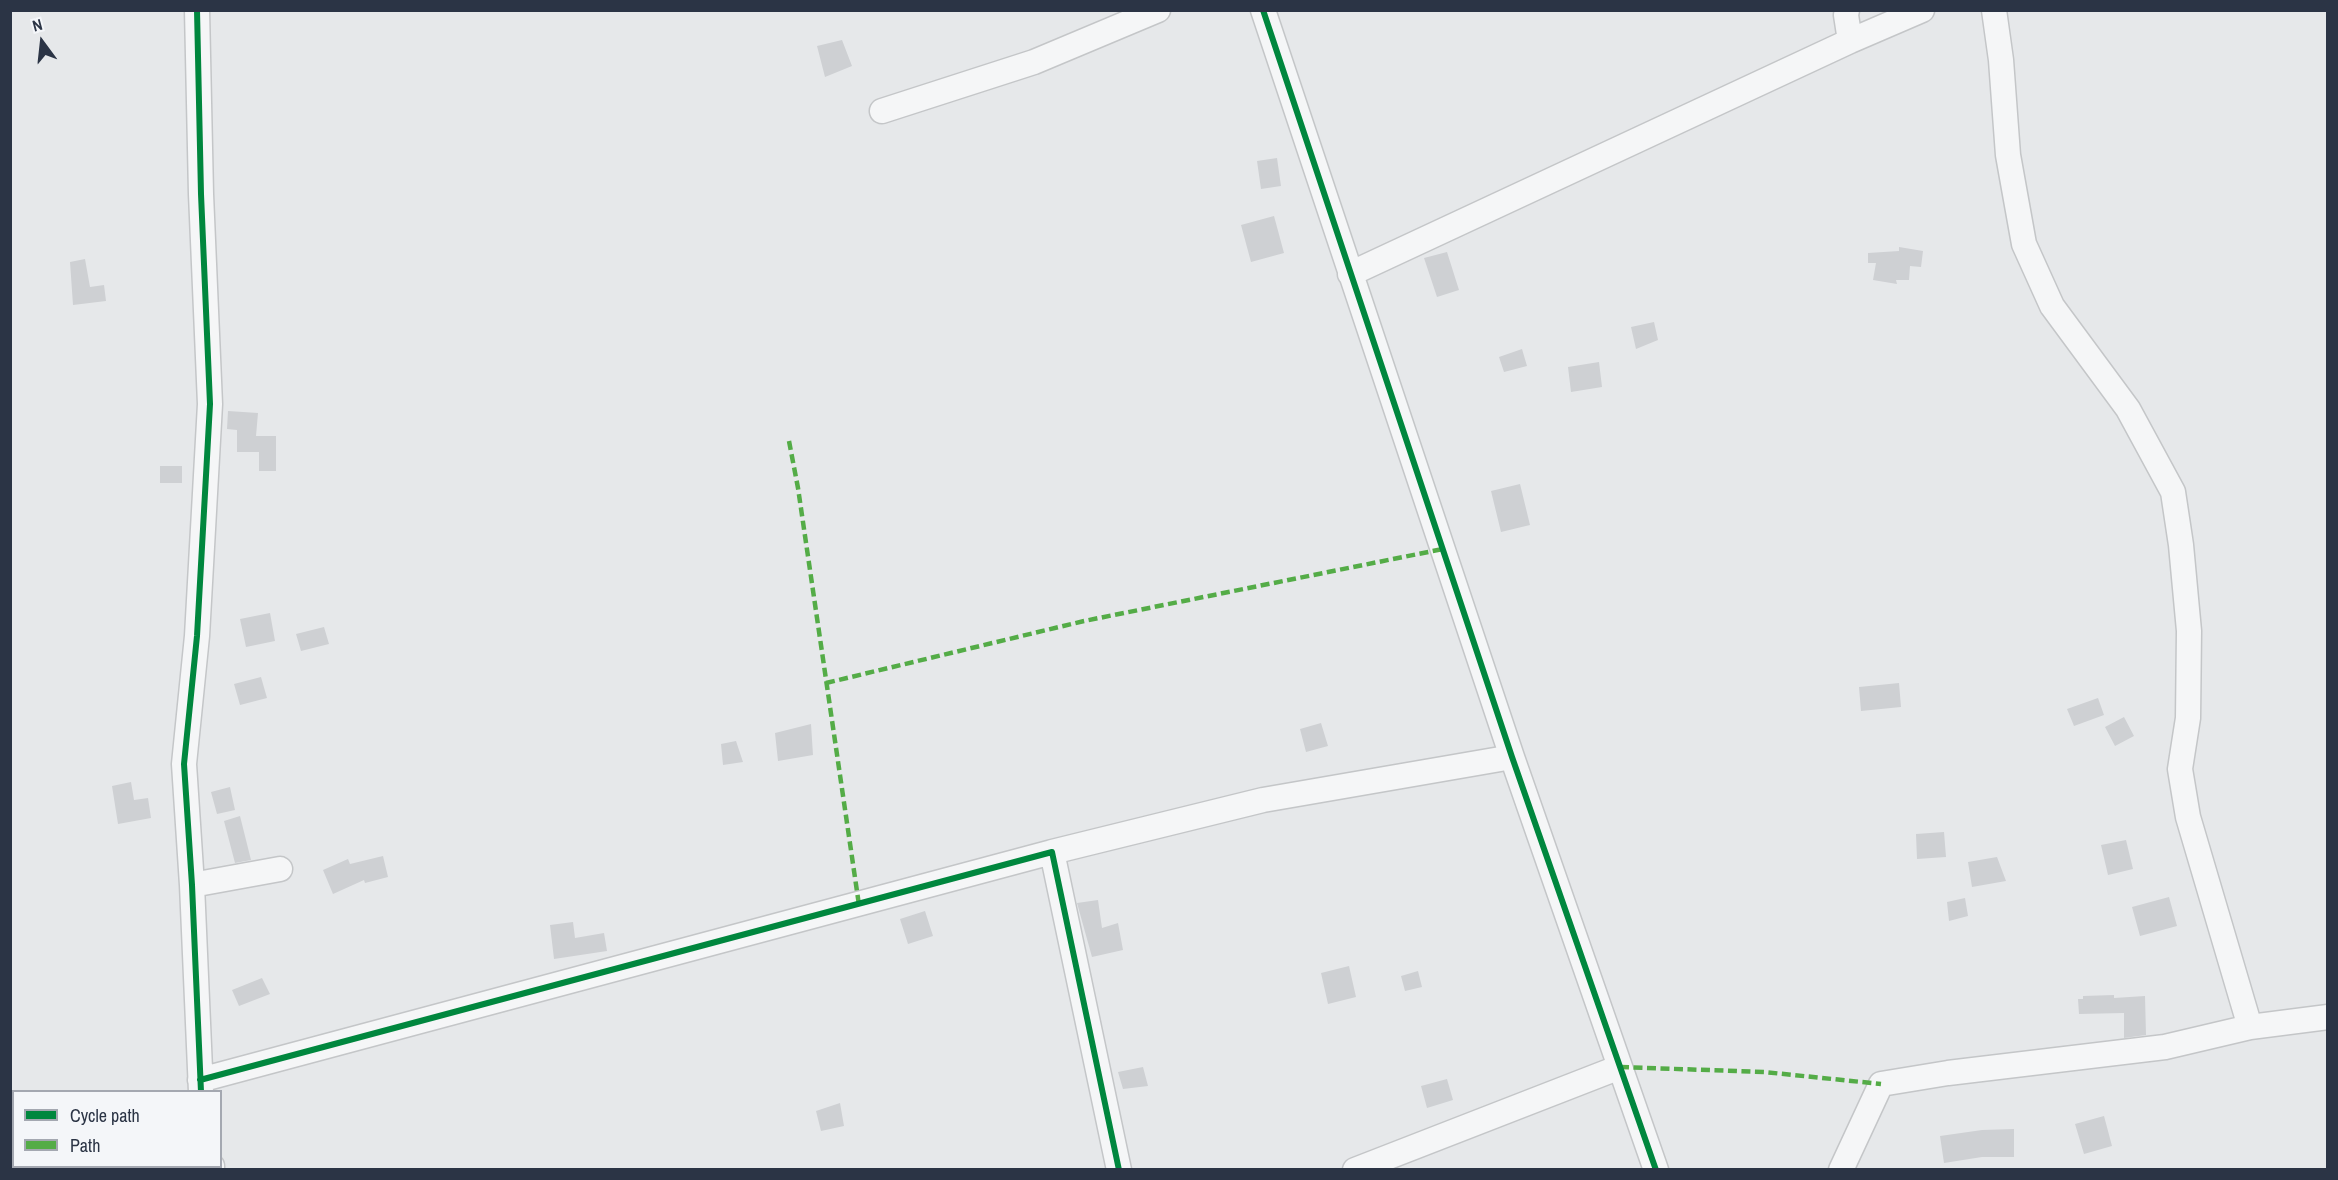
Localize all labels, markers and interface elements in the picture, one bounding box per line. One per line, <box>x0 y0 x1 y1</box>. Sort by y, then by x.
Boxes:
north arrow <box>12 12 72 72</box>
text: N <box>30 13 45 36</box>
legend <box>12 1090 222 1168</box>
text: Cycle path <box>70 1103 140 1128</box>
text: Path <box>70 1133 100 1158</box>

